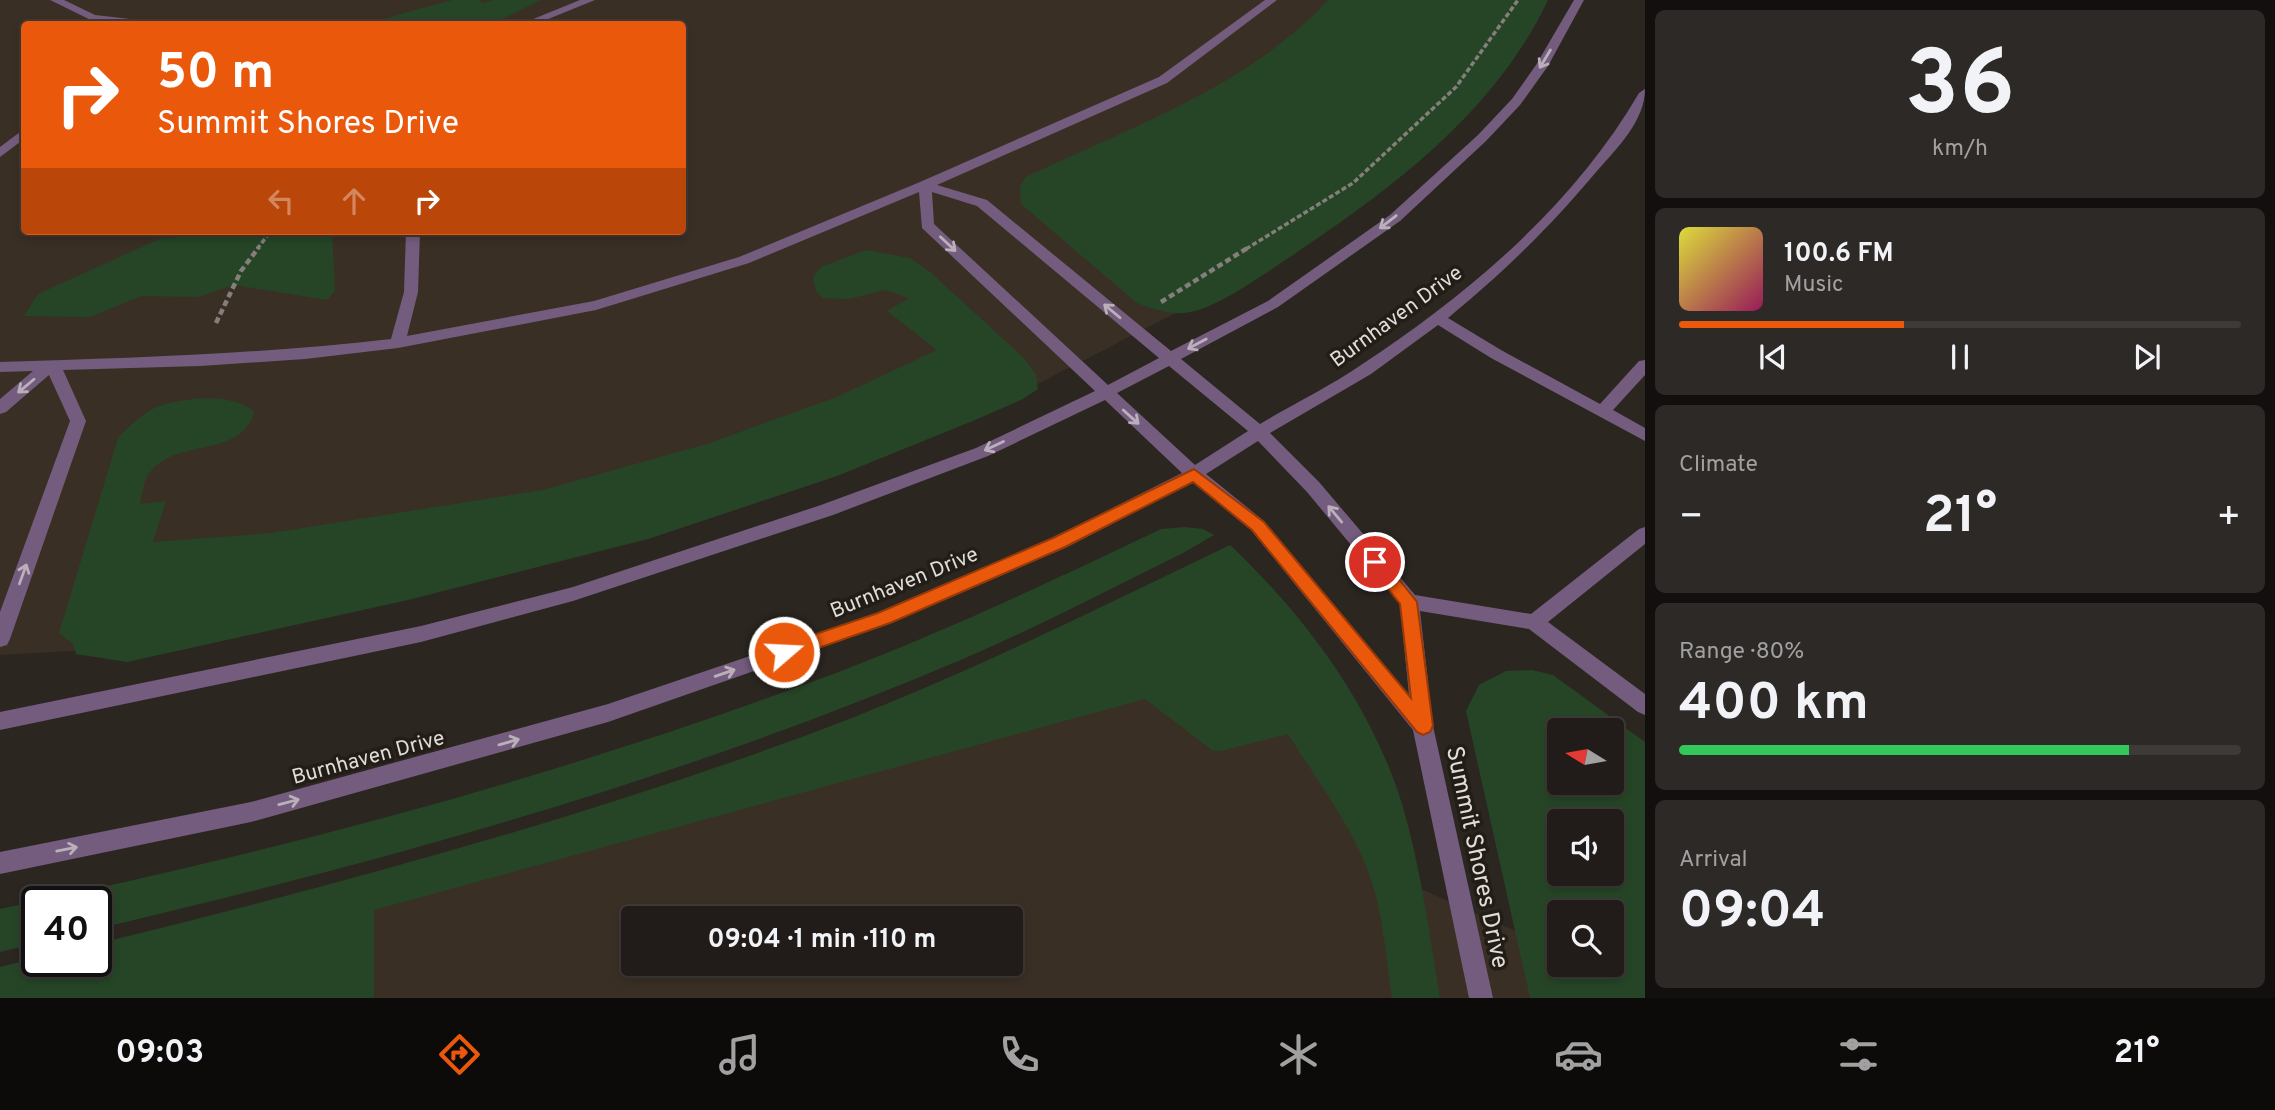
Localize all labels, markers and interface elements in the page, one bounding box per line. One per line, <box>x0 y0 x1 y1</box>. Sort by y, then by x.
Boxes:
text: 36 <box>1905 32 2015 147</box>
text: 50 m <box>157 44 274 106</box>
icon: right <box>42 49 133 140</box>
one-way arrow <box>1538 49 1552 69</box>
text: Summit Shores Drive <box>157 105 459 145</box>
text: km/h <box>1932 135 1988 164</box>
icon: left <box>262 182 300 220</box>
icon: ahead <box>335 182 373 220</box>
icon: right <box>408 182 446 220</box>
one-way arrow <box>1380 215 1398 230</box>
one-way arrow <box>939 236 956 253</box>
text: 100.6 FM <box>1784 238 1893 271</box>
street label: Burnhaven Drive <box>1325 260 1468 374</box>
text: Music <box>1784 271 1844 300</box>
one-way arrow <box>1103 303 1121 318</box>
one-way arrow <box>1187 338 1208 352</box>
icon: previous <box>1754 338 1792 376</box>
icon: pause <box>1941 338 1979 376</box>
icon: next <box>2128 338 2166 376</box>
one-way arrow <box>17 378 35 394</box>
one-way arrow <box>1122 409 1140 425</box>
one-way arrow <box>984 440 1005 454</box>
text: Climate <box>1679 451 1758 480</box>
text: 21° <box>1923 485 1997 551</box>
text: − <box>1679 494 1704 543</box>
text: + <box>2216 494 2241 543</box>
one-way arrow <box>1327 505 1343 523</box>
pin <box>1345 532 1405 592</box>
street label: Burnhaven Drive <box>827 541 983 625</box>
icon: arrive <box>1356 543 1394 581</box>
one-way arrow <box>18 564 30 586</box>
position arrow <box>747 615 821 689</box>
text: Range · 80% <box>1679 638 1804 667</box>
one-way arrow <box>714 666 736 678</box>
text: 400 km <box>1679 672 1869 738</box>
north arrow <box>1547 718 1624 794</box>
map controls <box>1547 718 1624 977</box>
street label: Burnhaven Drive <box>289 725 448 792</box>
one-way arrow <box>498 734 520 747</box>
street label: Summit Shores Drive <box>1438 744 1514 971</box>
one-way arrow <box>278 795 300 808</box>
button: sound <box>1547 809 1624 886</box>
one-way arrow <box>55 842 78 856</box>
text: Arrival <box>1679 846 1748 875</box>
text: 09:04 <box>1679 880 1825 946</box>
speed limit sign: 40 <box>21 886 112 977</box>
button: search <box>1547 900 1624 977</box>
text: 09:04 · 1 min · 110 m <box>708 924 936 957</box>
icon: directions <box>435 1030 484 1079</box>
icon: music <box>715 1030 764 1079</box>
icon: phone <box>995 1030 1044 1079</box>
icon: climate <box>1274 1030 1323 1079</box>
icon: car <box>1554 1030 1603 1079</box>
icon: filters <box>1834 1030 1883 1079</box>
text: 09:03 <box>115 1034 204 1074</box>
text: 21° <box>2114 1034 2160 1074</box>

